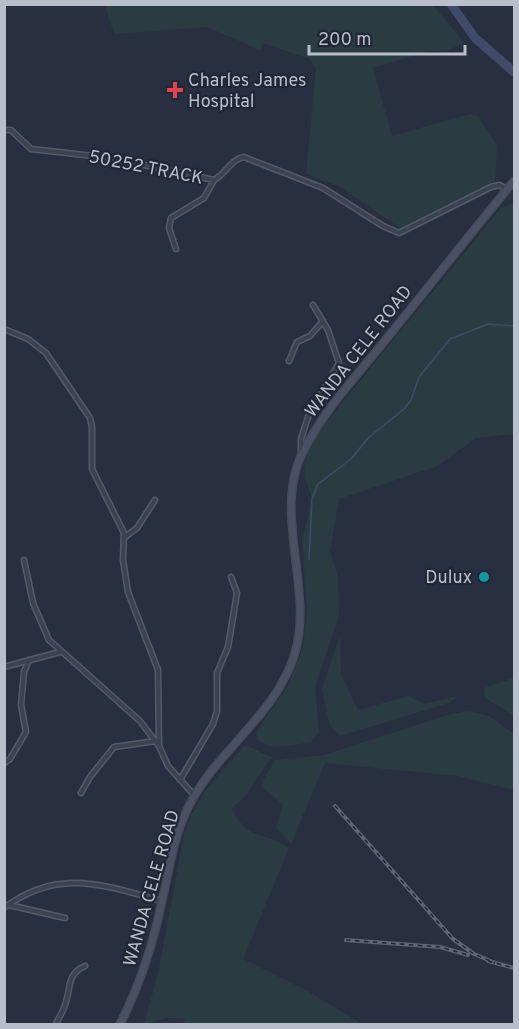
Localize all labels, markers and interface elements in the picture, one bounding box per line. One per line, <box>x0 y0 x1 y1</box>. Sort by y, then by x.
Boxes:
scale bar <box>309 18 465 56</box>
text: 200 m <box>318 29 371 52</box>
place label: Charles James Hospital <box>188 70 306 114</box>
marker: Charles James Hospital <box>166 81 184 99</box>
street label: 50252 TRACK <box>87 146 205 191</box>
street label: WANDA CELE ROAD <box>300 281 418 423</box>
place label: Dulux <box>425 567 472 590</box>
marker: Dulux <box>477 570 491 584</box>
street label: WANDA CELE ROAD <box>119 808 186 969</box>

